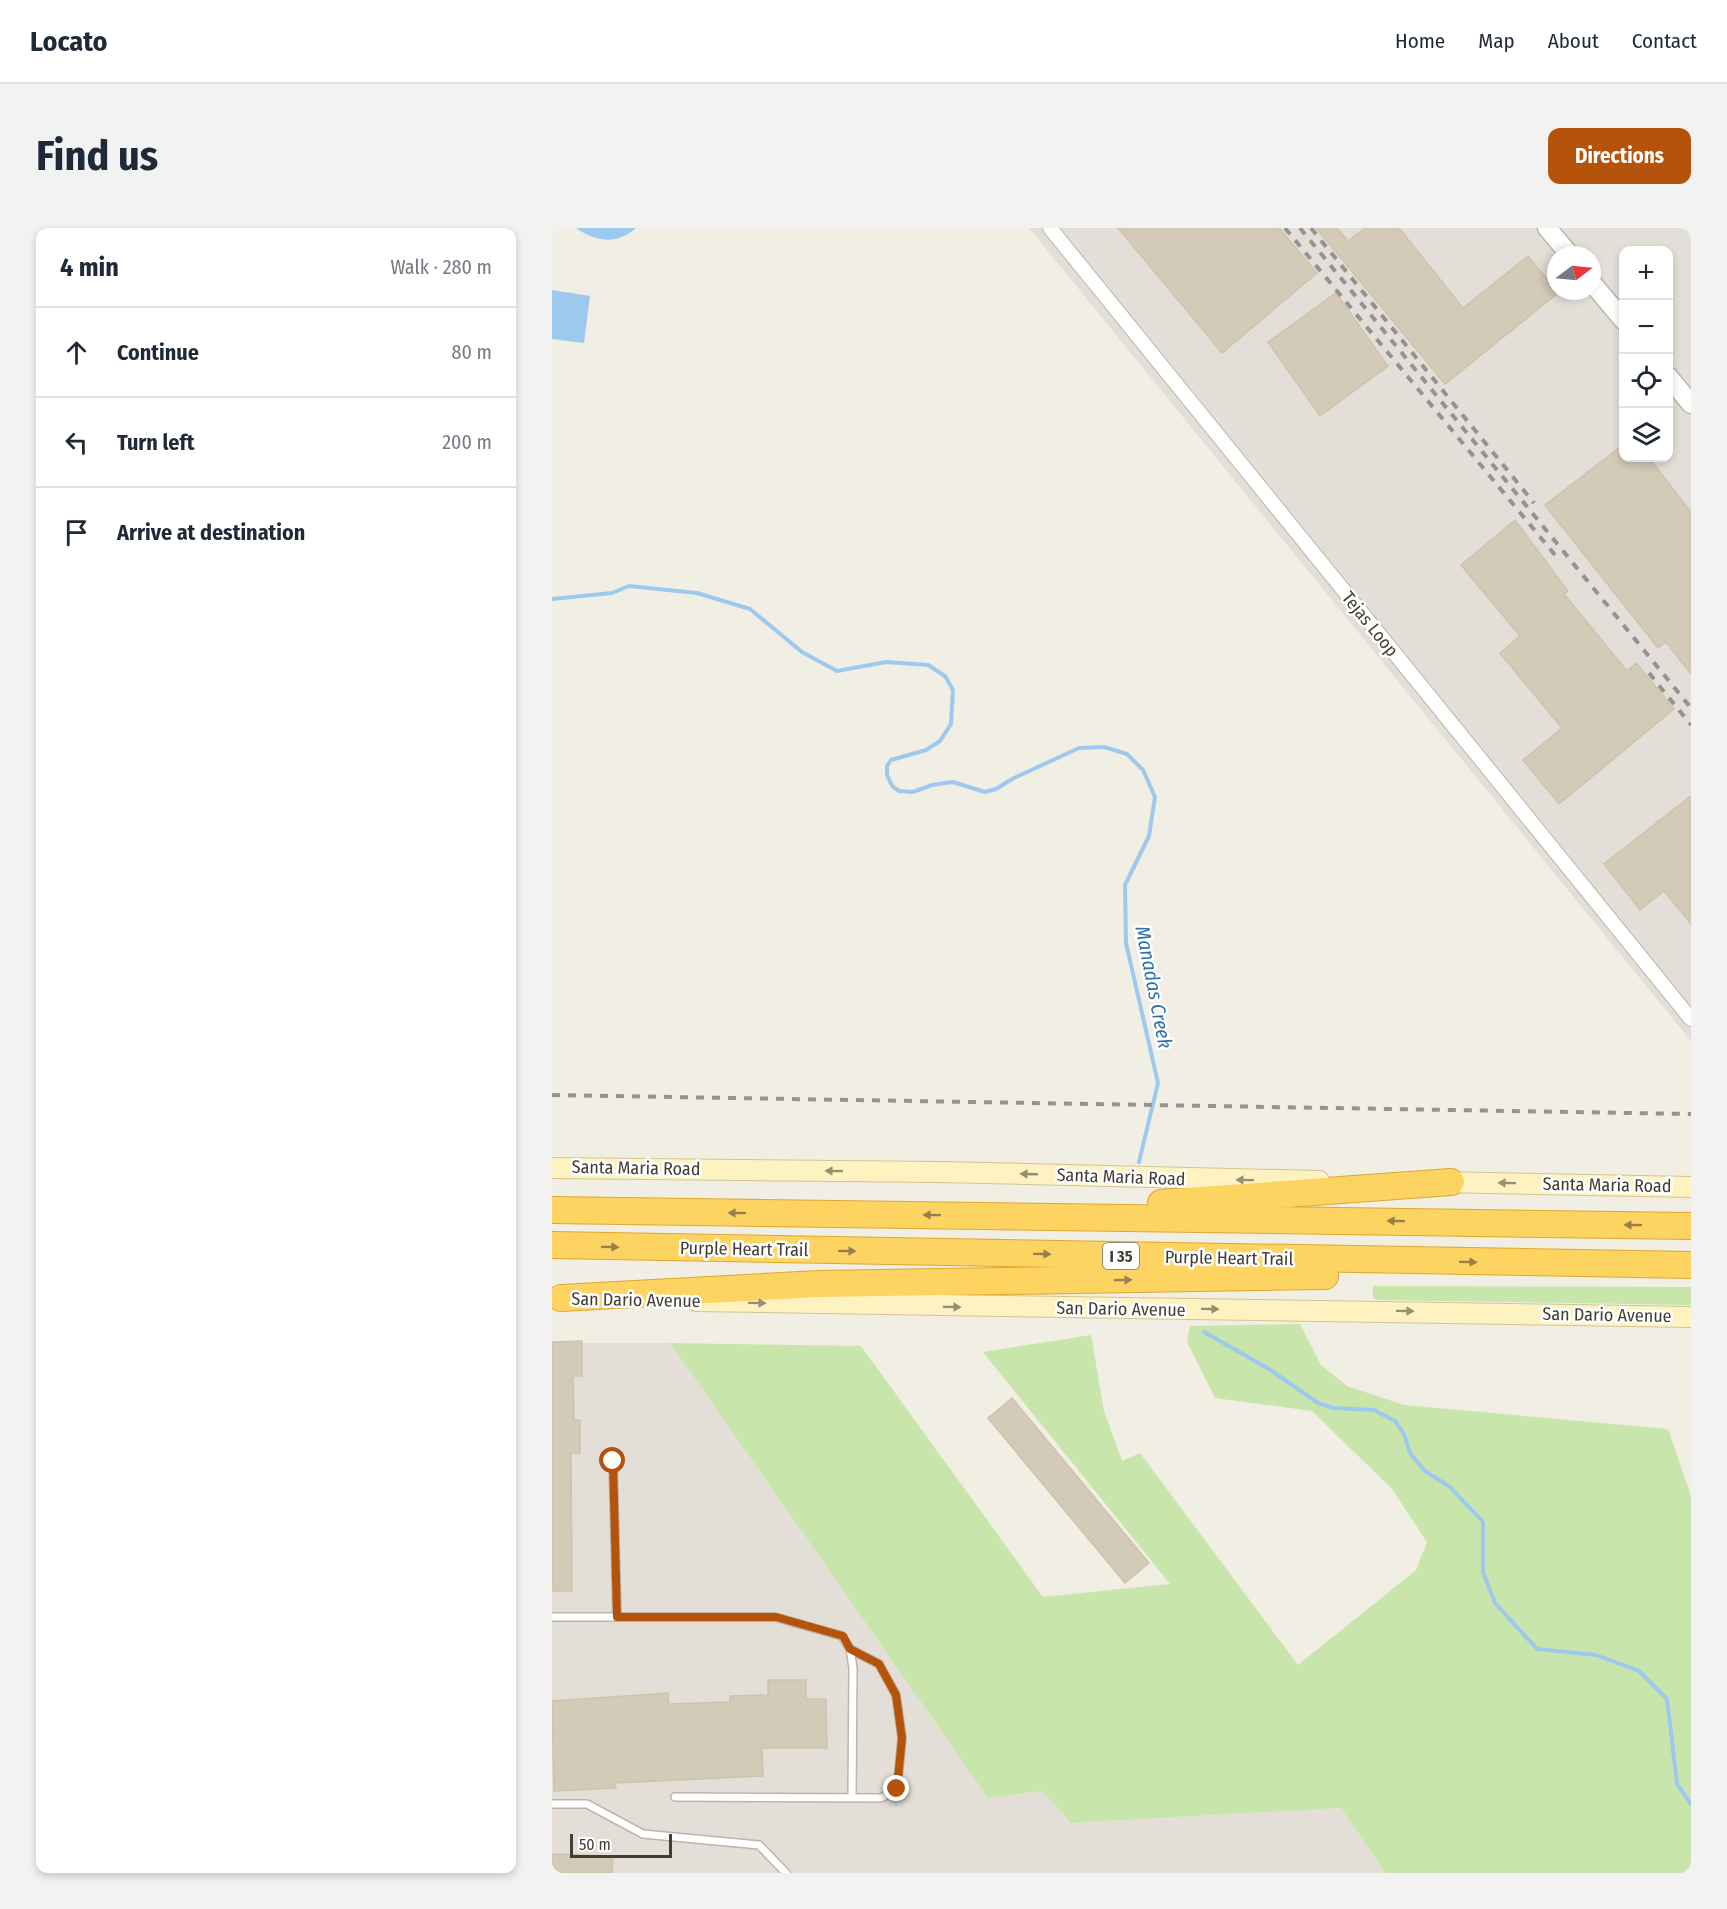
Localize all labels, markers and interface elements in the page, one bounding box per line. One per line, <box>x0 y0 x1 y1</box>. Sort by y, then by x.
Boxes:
text: Locato <box>30 25 108 58</box>
text: Home <box>1395 28 1445 54</box>
text: Map <box>1478 28 1515 54</box>
text: About <box>1548 28 1599 54</box>
text: Contact <box>1632 28 1697 54</box>
button: Directions <box>1548 128 1691 184</box>
text: Find us <box>36 131 158 181</box>
north arrow <box>1547 246 1601 300</box>
map controls <box>1619 246 1673 462</box>
button: + <box>1619 246 1673 300</box>
text: 4 min <box>60 252 119 283</box>
text: Walk · 280 m <box>390 255 492 279</box>
button: − <box>1619 300 1673 354</box>
icon: ahead <box>60 336 93 369</box>
text: Continue <box>117 339 199 366</box>
text: 80 m <box>452 340 492 364</box>
button: locate <box>1619 354 1673 408</box>
button: layers <box>1619 408 1673 462</box>
icon: left <box>60 426 93 459</box>
text: Turn left <box>117 429 195 456</box>
text: 200 m <box>442 430 492 454</box>
icon: arrive <box>60 516 93 549</box>
text: Arrive at destination <box>117 519 305 546</box>
street label: Tejas Loop <box>1337 587 1403 661</box>
water label: Manadas Creek <box>1130 924 1178 1050</box>
street label: Santa Maria Road <box>571 1156 701 1180</box>
street label: Santa Maria Road <box>1056 1164 1186 1190</box>
one-way arrow <box>825 1166 844 1175</box>
one-way arrow <box>1020 1170 1039 1179</box>
street label: Santa Maria Road <box>1542 1173 1672 1197</box>
one-way arrow <box>1236 1175 1255 1185</box>
one-way arrow <box>1497 1179 1516 1188</box>
one-way arrow <box>727 1208 746 1217</box>
one-way arrow <box>922 1210 941 1220</box>
one-way arrow <box>1386 1217 1405 1226</box>
one-way arrow <box>1623 1220 1642 1230</box>
street label: Purple Heart Trail <box>680 1237 809 1261</box>
one-way arrow <box>601 1242 620 1251</box>
road number: I 35 <box>1103 1243 1139 1269</box>
one-way arrow <box>838 1246 857 1256</box>
street label: Purple Heart Trail <box>1165 1246 1294 1270</box>
one-way arrow <box>1033 1250 1052 1259</box>
one-way arrow <box>1459 1257 1478 1267</box>
one-way arrow <box>1114 1275 1133 1285</box>
street label: San Dario Avenue <box>571 1288 701 1312</box>
street label: San Dario Avenue <box>1056 1297 1186 1321</box>
one-way arrow <box>748 1298 767 1308</box>
one-way arrow <box>943 1302 962 1312</box>
street label: San Dario Avenue <box>1542 1303 1672 1327</box>
one-way arrow <box>1201 1305 1220 1314</box>
one-way arrow <box>1396 1306 1415 1316</box>
route start <box>599 1447 625 1473</box>
route end <box>883 1775 909 1801</box>
scale bar <box>570 1831 672 1858</box>
text: 50 m <box>579 1835 611 1854</box>

